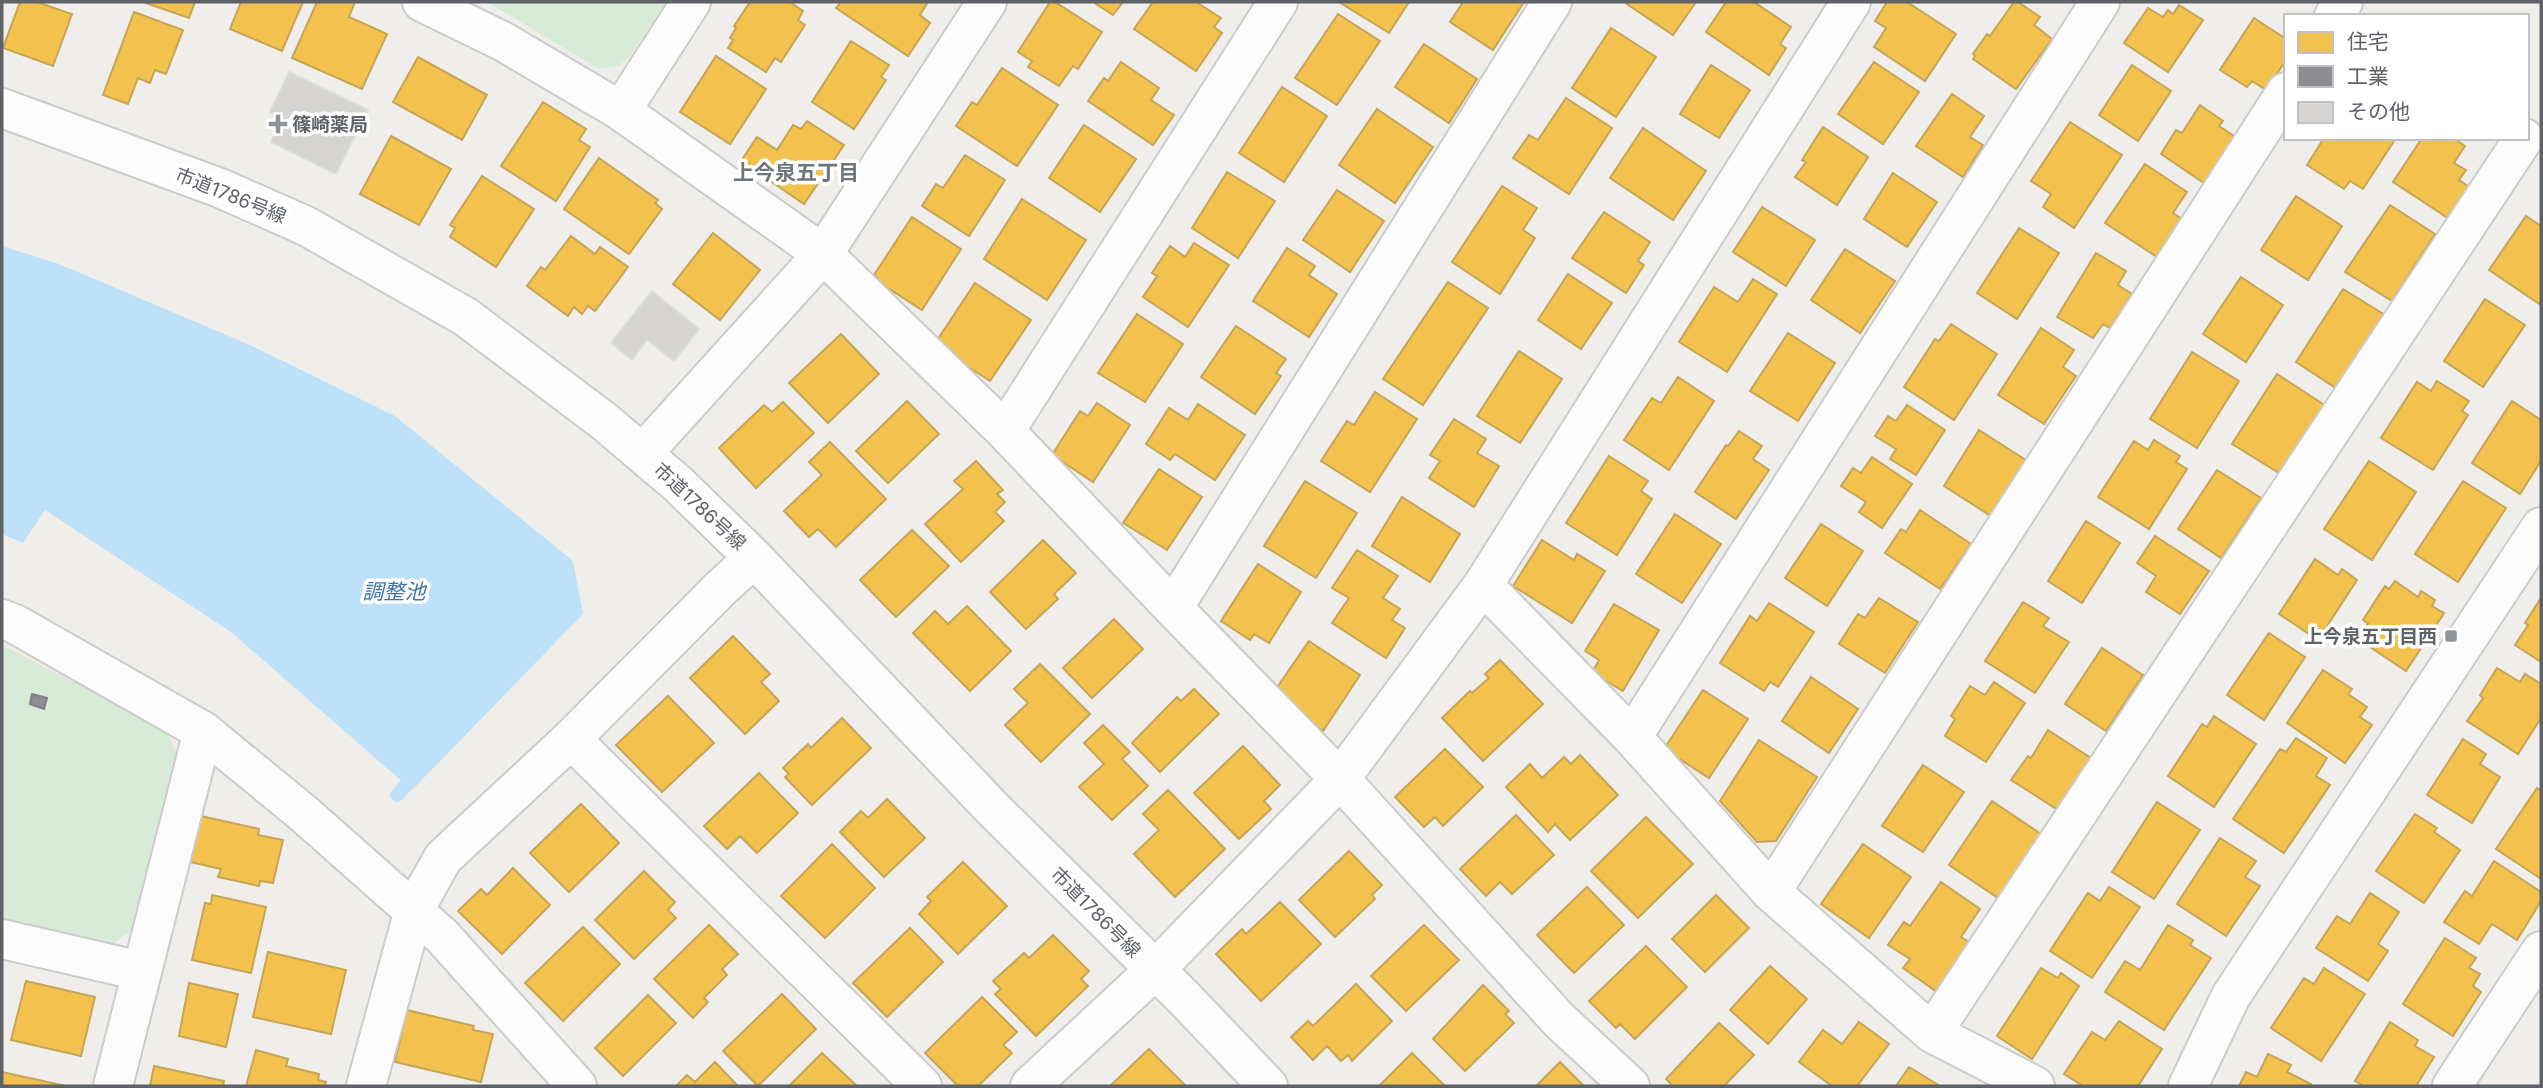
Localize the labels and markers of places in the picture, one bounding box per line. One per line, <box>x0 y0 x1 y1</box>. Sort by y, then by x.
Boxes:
place label: 篠崎薬局 <box>292 113 368 136</box>
marker: 篠崎薬局 <box>270 116 286 132</box>
place label: 上今泉五丁目西 <box>2304 625 2437 648</box>
marker: 上今泉五丁目西 <box>2443 628 2459 644</box>

